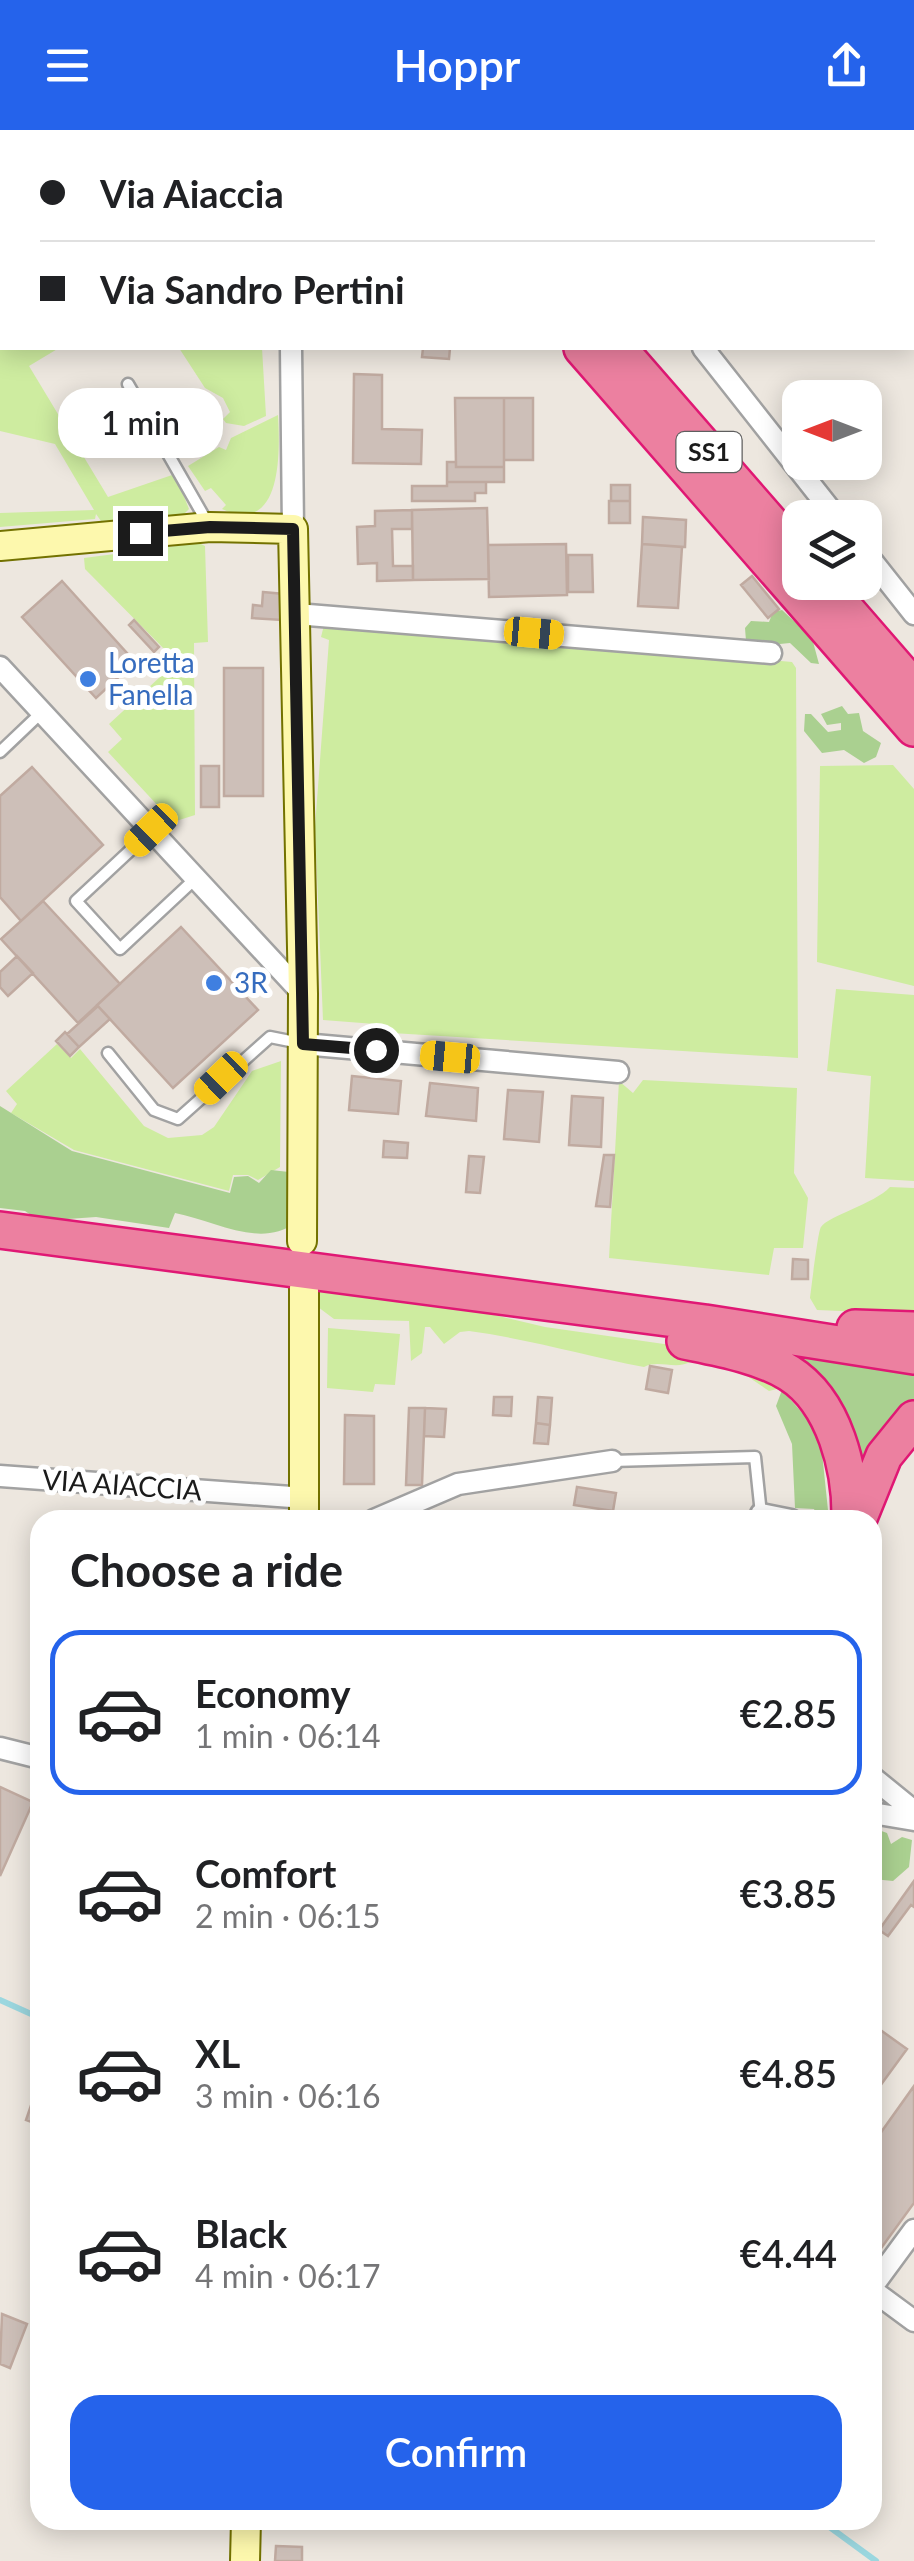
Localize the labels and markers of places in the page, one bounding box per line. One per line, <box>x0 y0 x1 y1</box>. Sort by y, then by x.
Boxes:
place label: Loretta Fanella <box>108 645 195 711</box>
marker: Loretta Fanella <box>77 668 99 690</box>
place label: 3R <box>234 965 268 999</box>
marker: 3R <box>203 972 225 994</box>

